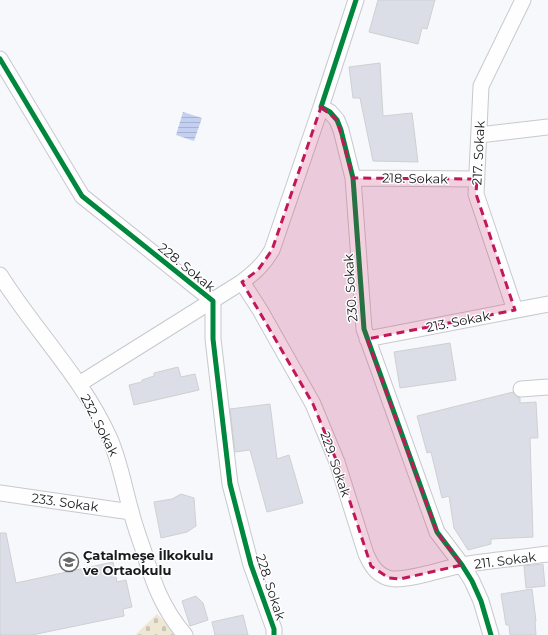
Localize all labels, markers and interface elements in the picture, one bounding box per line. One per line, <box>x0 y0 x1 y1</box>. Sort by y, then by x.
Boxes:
street label: 217. Sokak <box>468 120 488 186</box>
street label: 218. Sokak <box>382 169 448 187</box>
street label: 228. Sokak <box>155 239 219 295</box>
street label: 230. Sokak <box>340 253 360 323</box>
street label: 213. Sokak <box>425 307 492 335</box>
street label: 232. Sokak <box>78 391 123 459</box>
street label: 229. Sokak <box>317 429 355 499</box>
street label: 233. Sokak <box>31 489 100 515</box>
place label: Çatalmeşe İlkokulu ve Ortaokulu <box>82 547 213 578</box>
street label: 211. Sokak <box>473 548 537 572</box>
school or university icon: Çatalmeşe İlkokulu ve Ortaokulu <box>58 551 80 573</box>
street label: 228. Sokak <box>253 552 289 622</box>

